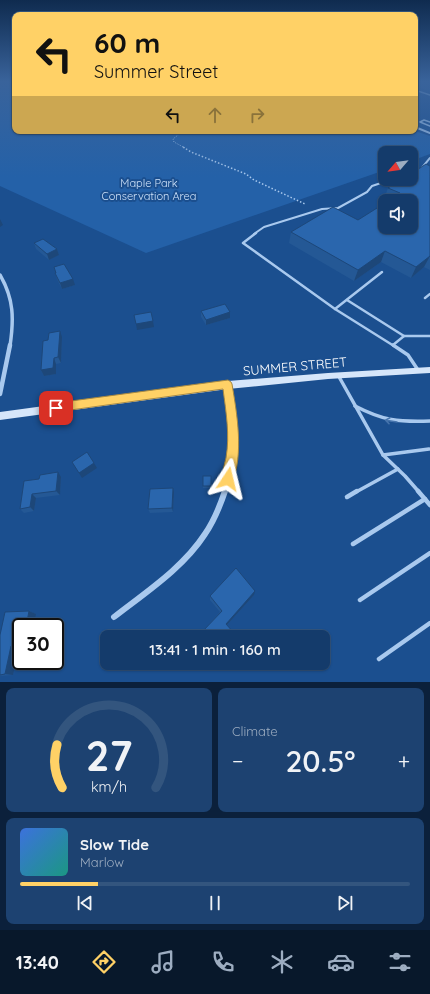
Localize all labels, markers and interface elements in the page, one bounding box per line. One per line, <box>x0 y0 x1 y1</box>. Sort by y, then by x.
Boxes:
text: 60 m <box>94 25 160 60</box>
icon: left <box>28 28 80 80</box>
text: Summer Street <box>94 60 218 83</box>
icon: left <box>162 104 184 126</box>
icon: ahead <box>204 104 226 126</box>
icon: right <box>246 104 268 126</box>
north arrow <box>378 146 418 186</box>
map controls <box>378 146 418 234</box>
park label: Maple Park Conservation Area <box>102 176 196 203</box>
button: sound <box>378 194 418 234</box>
street label: SUMMER STREET <box>242 353 348 379</box>
pin <box>39 391 73 425</box>
icon: arrive <box>45 397 67 419</box>
one-way arrow <box>385 417 398 425</box>
position arrow <box>207 458 249 500</box>
speed limit sign: 30 <box>12 618 64 670</box>
text: 13:41 · 1 min · 160 m <box>149 640 281 659</box>
text: Climate <box>232 723 278 739</box>
text: 27 <box>86 729 132 781</box>
text: 20.5° <box>285 742 356 780</box>
text: − <box>232 747 243 775</box>
text: + <box>398 747 410 775</box>
text: km/h <box>91 778 127 796</box>
text: Slow Tide <box>80 835 149 854</box>
text: Marlow <box>80 854 124 870</box>
icon: previous <box>74 892 96 914</box>
icon: pause <box>204 892 226 914</box>
icon: next <box>334 892 356 914</box>
icon: directions <box>90 948 118 976</box>
icon: music <box>149 948 177 976</box>
icon: phone <box>209 948 237 976</box>
icon: climate <box>268 948 296 976</box>
icon: car <box>327 948 355 976</box>
icon: filters <box>386 948 414 976</box>
text: 13:40 <box>16 951 59 974</box>

